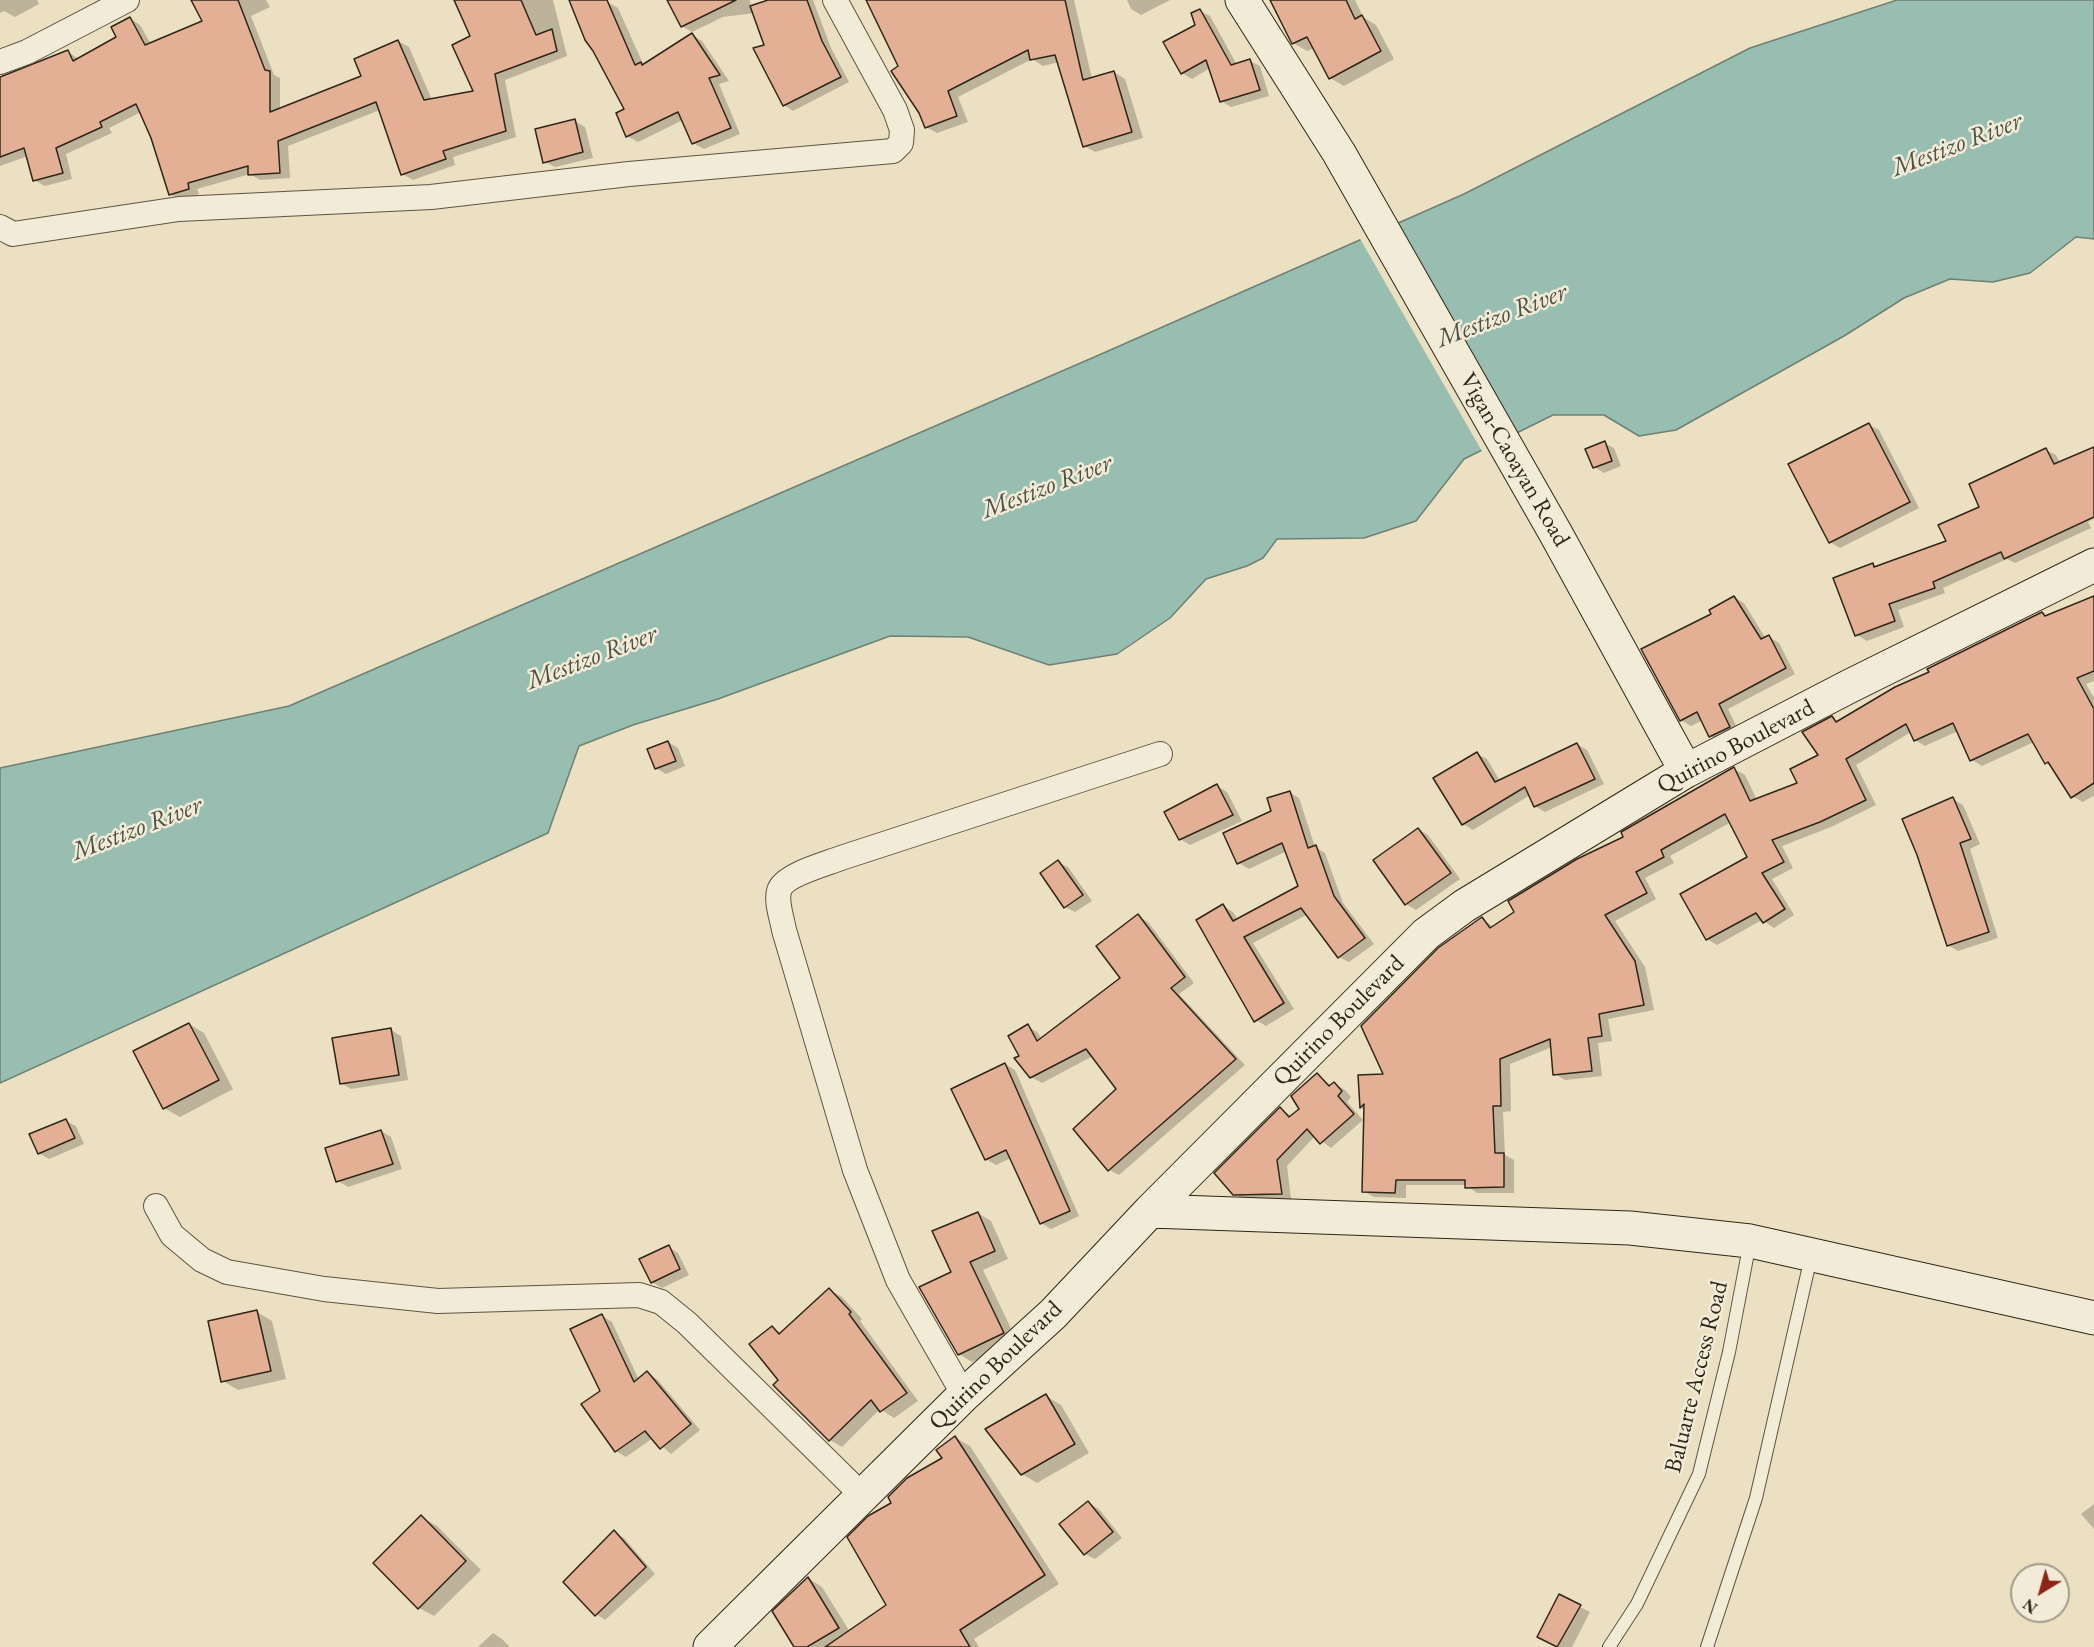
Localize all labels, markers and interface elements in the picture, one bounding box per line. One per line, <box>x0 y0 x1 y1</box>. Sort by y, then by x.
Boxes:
water label: Mestizo River <box>1887 106 2027 184</box>
water label: Mestizo River <box>1432 277 1572 355</box>
street label: Vigan-Caoayan Road <box>1453 368 1575 552</box>
water label: Mestizo River <box>977 448 1117 526</box>
water label: Mestizo River <box>522 619 662 697</box>
street label: Quirino Boulevard <box>1653 694 1819 800</box>
water label: Mestizo River <box>67 790 207 868</box>
street label: Quirino Boulevard <box>1267 949 1411 1093</box>
street label: Baluarte Access Road <box>1659 1278 1735 1476</box>
street label: Quirino Boulevard <box>924 1295 1068 1437</box>
north arrow <box>2010 1563 2070 1623</box>
text: N <box>2019 1594 2042 1618</box>

